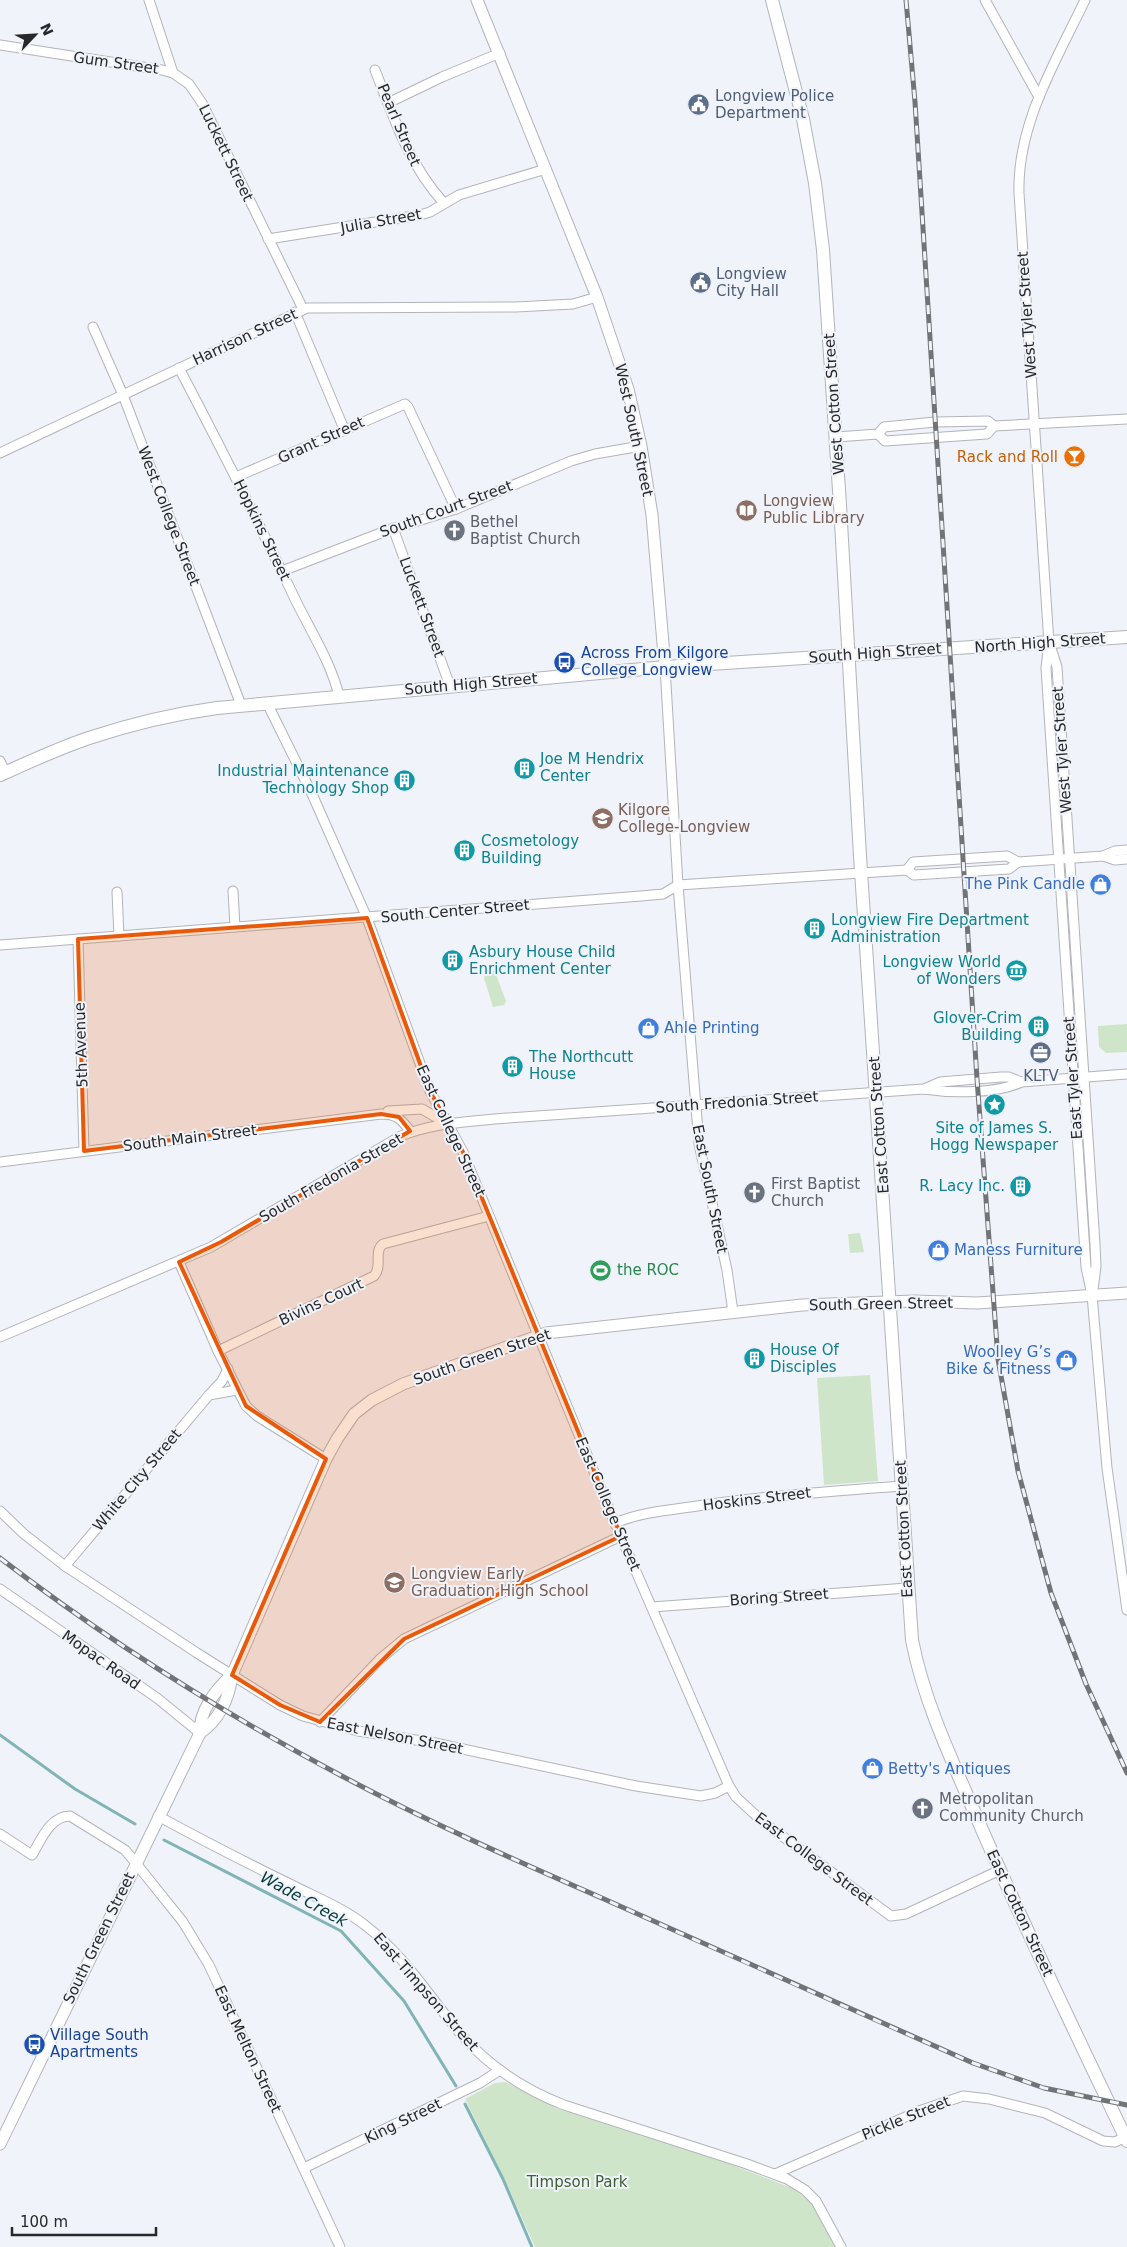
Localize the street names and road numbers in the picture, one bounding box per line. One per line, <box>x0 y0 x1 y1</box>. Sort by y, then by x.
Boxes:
street label: Gum Street <box>72 48 160 78</box>
street label: Pearl Street <box>374 81 424 169</box>
street label: Luckett Street <box>195 102 257 204</box>
street label: Julia Street <box>338 205 423 237</box>
street label: West Tyler Street <box>1014 251 1040 379</box>
street label: Harrison Street <box>190 305 300 369</box>
street label: West Cotton Street <box>820 332 848 476</box>
street label: West South Street <box>611 362 657 498</box>
street label: Grant Street <box>275 413 367 467</box>
street label: West College Street <box>134 444 204 588</box>
street label: Hopkins Street <box>230 476 294 584</box>
street label: South Court Street <box>377 477 515 541</box>
street label: Luckett Street <box>396 554 449 660</box>
street label: North High Street <box>974 629 1106 657</box>
street label: South High Street <box>808 639 942 667</box>
street label: South High Street <box>404 669 538 699</box>
street label: West Tyler Street <box>1049 686 1075 814</box>
street label: South Center Street <box>380 896 530 926</box>
street label: 5th Avenue <box>71 1002 91 1088</box>
street label: East Tyler Street <box>1060 1016 1086 1140</box>
street label: East Cotton Street <box>865 1056 893 1194</box>
street label: East College Street <box>413 1062 490 1200</box>
street label: South Fredonia Street <box>655 1087 819 1117</box>
street label: South Main Street <box>122 1121 258 1155</box>
street label: East South Street <box>689 1123 731 1255</box>
street label: South Fredonia Street <box>256 1129 406 1227</box>
street label: Bivins Court <box>276 1275 366 1329</box>
street label: South Green Street <box>809 1294 953 1314</box>
street label: South Green Street <box>411 1325 553 1389</box>
street label: White City Street <box>89 1425 185 1535</box>
street label: East College Street <box>572 1434 644 1574</box>
street label: East Cotton Street <box>891 1460 917 1598</box>
street label: Hoskins Street <box>702 1483 812 1515</box>
street label: Boring Street <box>729 1585 829 1609</box>
street label: Mopac Road <box>58 1626 144 1694</box>
street label: East Nelson Street <box>325 1714 465 1758</box>
street label: East College Street <box>751 1809 877 1909</box>
street label: East Cotton Street <box>983 1847 1057 1979</box>
street label: South Green Street <box>59 1869 139 2007</box>
street label: East Timpson Street <box>370 1929 482 2055</box>
street label: East Melton Street <box>211 1982 285 2116</box>
street label: Pickle Street <box>859 2092 953 2144</box>
street label: King Street <box>362 2095 445 2147</box>

